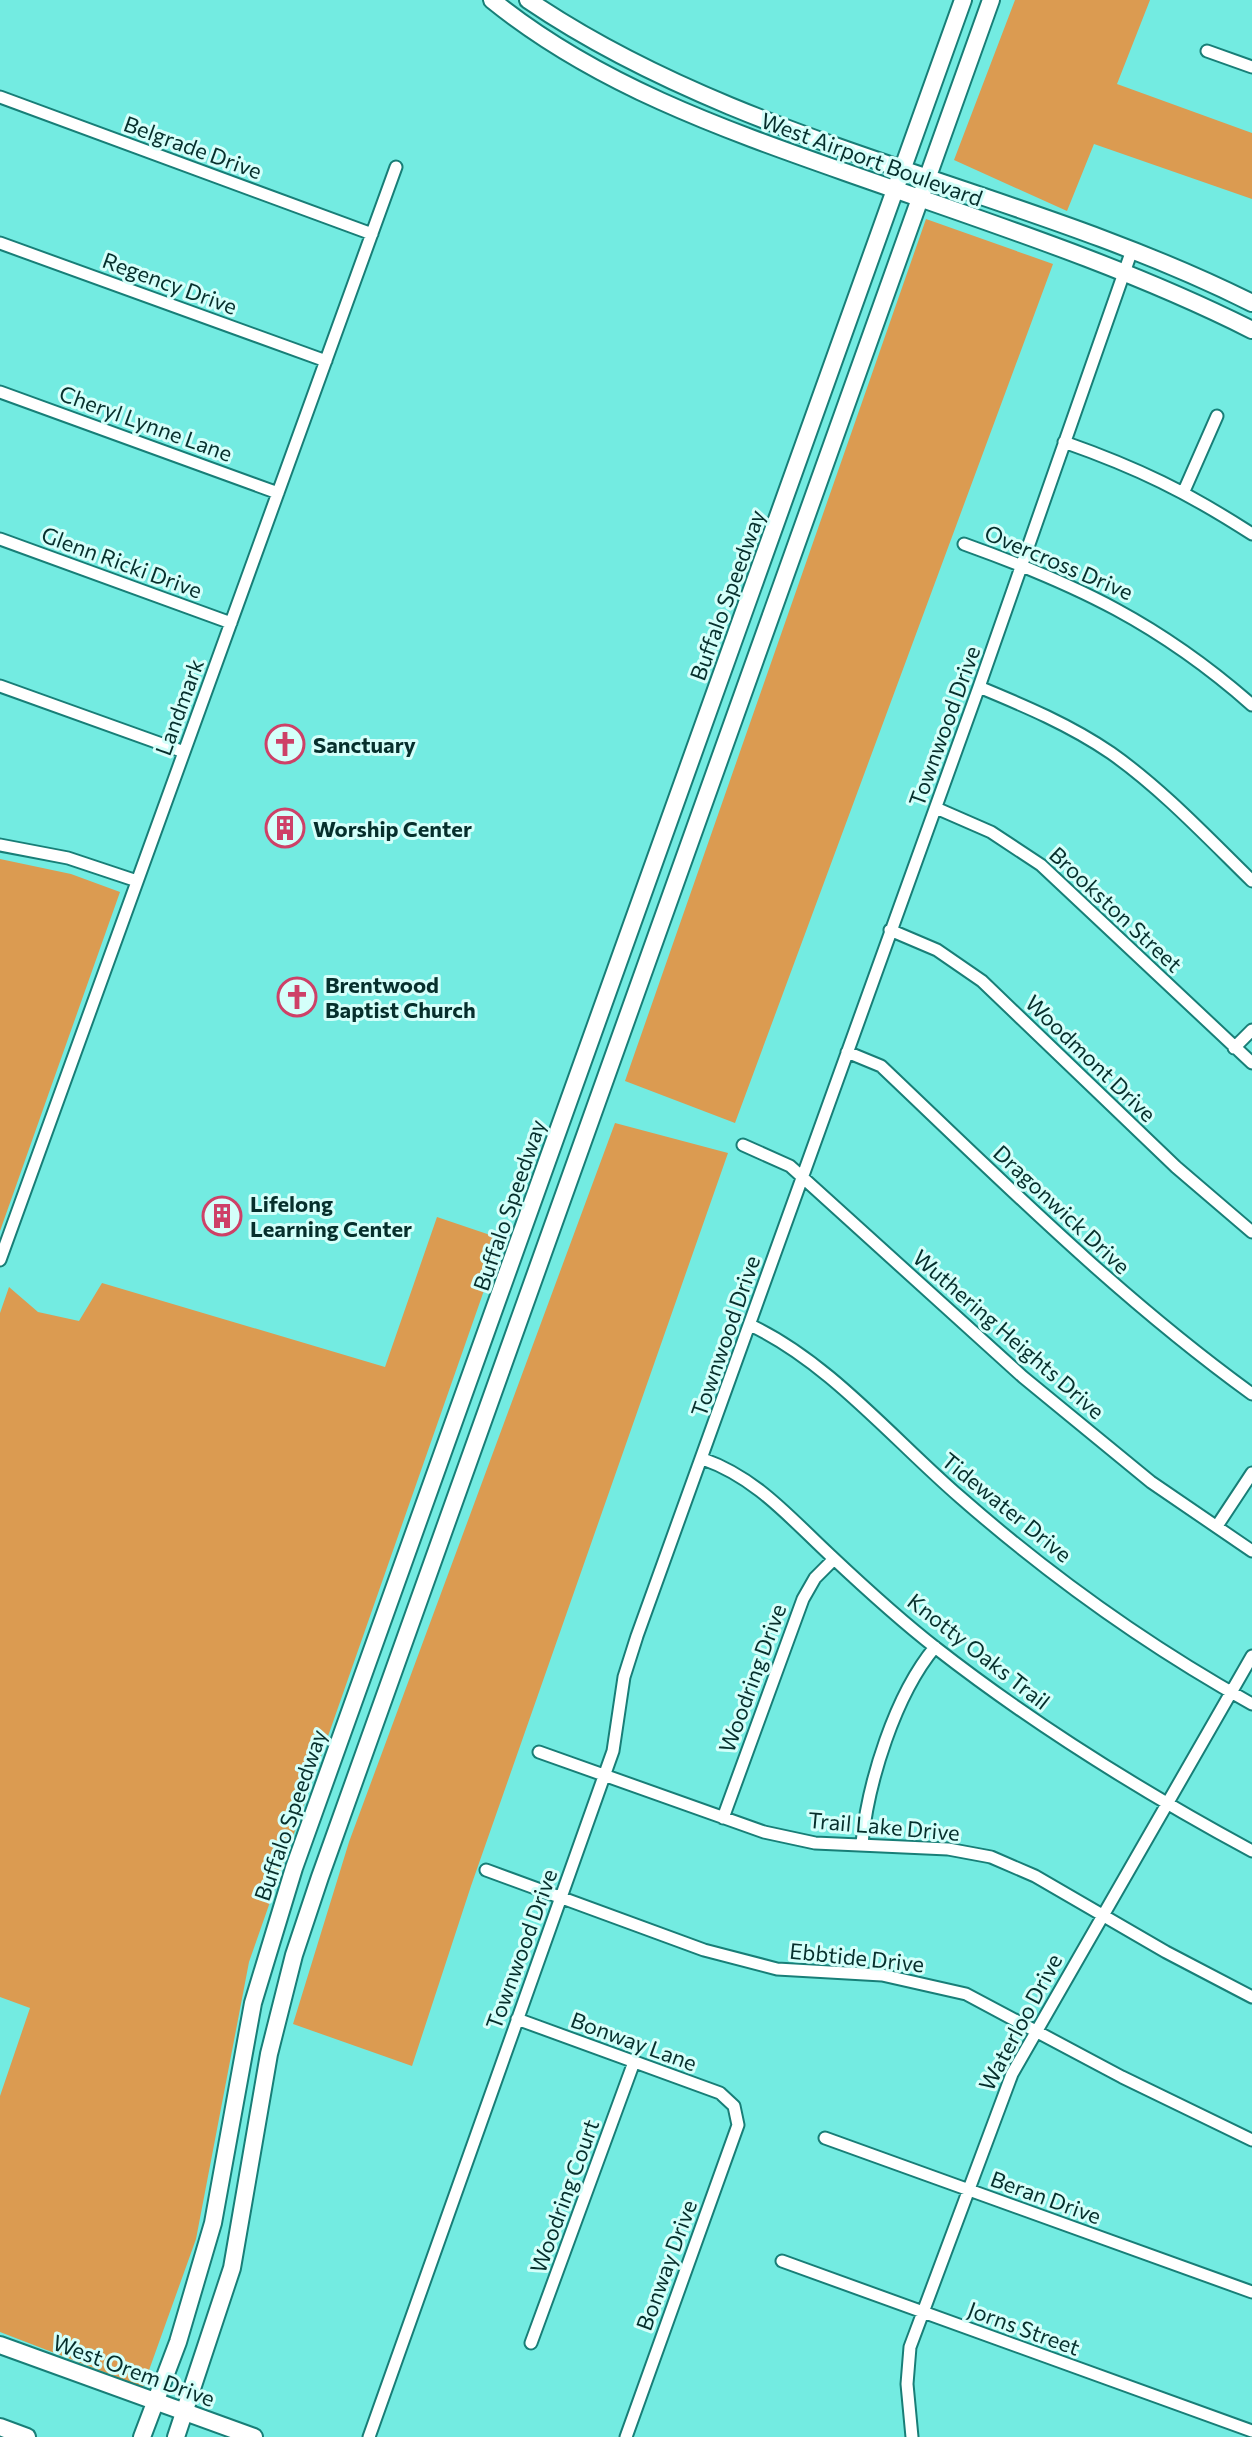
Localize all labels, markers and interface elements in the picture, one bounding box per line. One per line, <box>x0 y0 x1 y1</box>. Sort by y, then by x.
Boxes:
street label: West Airport Boulevard <box>758 106 986 212</box>
street label: Belgrade Drive <box>120 110 266 184</box>
street label: Regency Drive <box>99 246 241 320</box>
street label: Cheryl Lynne Lane <box>56 379 236 467</box>
street label: Buffalo Speedway <box>684 506 770 684</box>
street label: Overcross Drive <box>981 519 1137 605</box>
street label: Glenn Ricki Drive <box>38 520 206 604</box>
street label: Townwood Drive <box>902 642 986 810</box>
street label: Landmark <box>149 655 209 759</box>
church icon: Sanctuary <box>264 723 306 765</box>
place label: Sanctuary <box>313 731 416 758</box>
building icon: Worship Center <box>264 807 306 849</box>
place label: Worship Center <box>313 815 472 842</box>
street label: Brookston Street <box>1044 841 1188 977</box>
place label: Brentwood Baptist Church <box>325 971 476 1023</box>
church icon: Brentwood Baptist Church <box>276 976 318 1018</box>
street label: Woodmont Drive <box>1020 989 1162 1127</box>
street label: Buffalo Speedway <box>467 1116 551 1294</box>
street label: Dragonwick Drive <box>988 1139 1136 1279</box>
place label: Lifelong Learning Center <box>250 1190 412 1242</box>
building icon: Lifelong Learning Center <box>201 1195 243 1237</box>
street label: Wuthering Heights Drive <box>908 1244 1110 1424</box>
street label: Townwood Drive <box>685 1252 765 1420</box>
street label: Tidewater Drive <box>937 1446 1077 1568</box>
street label: Knotty Oaks Trail <box>902 1587 1056 1715</box>
street label: Woodring Drive <box>713 1600 791 1756</box>
street label: Buffalo Speedway <box>248 1726 332 1904</box>
street label: Trail Lake Drive <box>807 1806 961 1846</box>
street label: Townwood Drive <box>479 1865 563 2033</box>
street label: Ebbtide Drive <box>788 1937 926 1977</box>
street label: Waterloo Drive <box>973 1949 1067 2095</box>
street label: Bonway Lane <box>567 2006 701 2076</box>
street label: Woodring Court <box>524 2116 604 2276</box>
street label: Beran Drive <box>987 2165 1105 2229</box>
street label: Bonway Drive <box>630 2196 702 2334</box>
street label: Jorns Street <box>964 2295 1084 2361</box>
street label: West Orem Drive <box>49 2328 219 2412</box>

